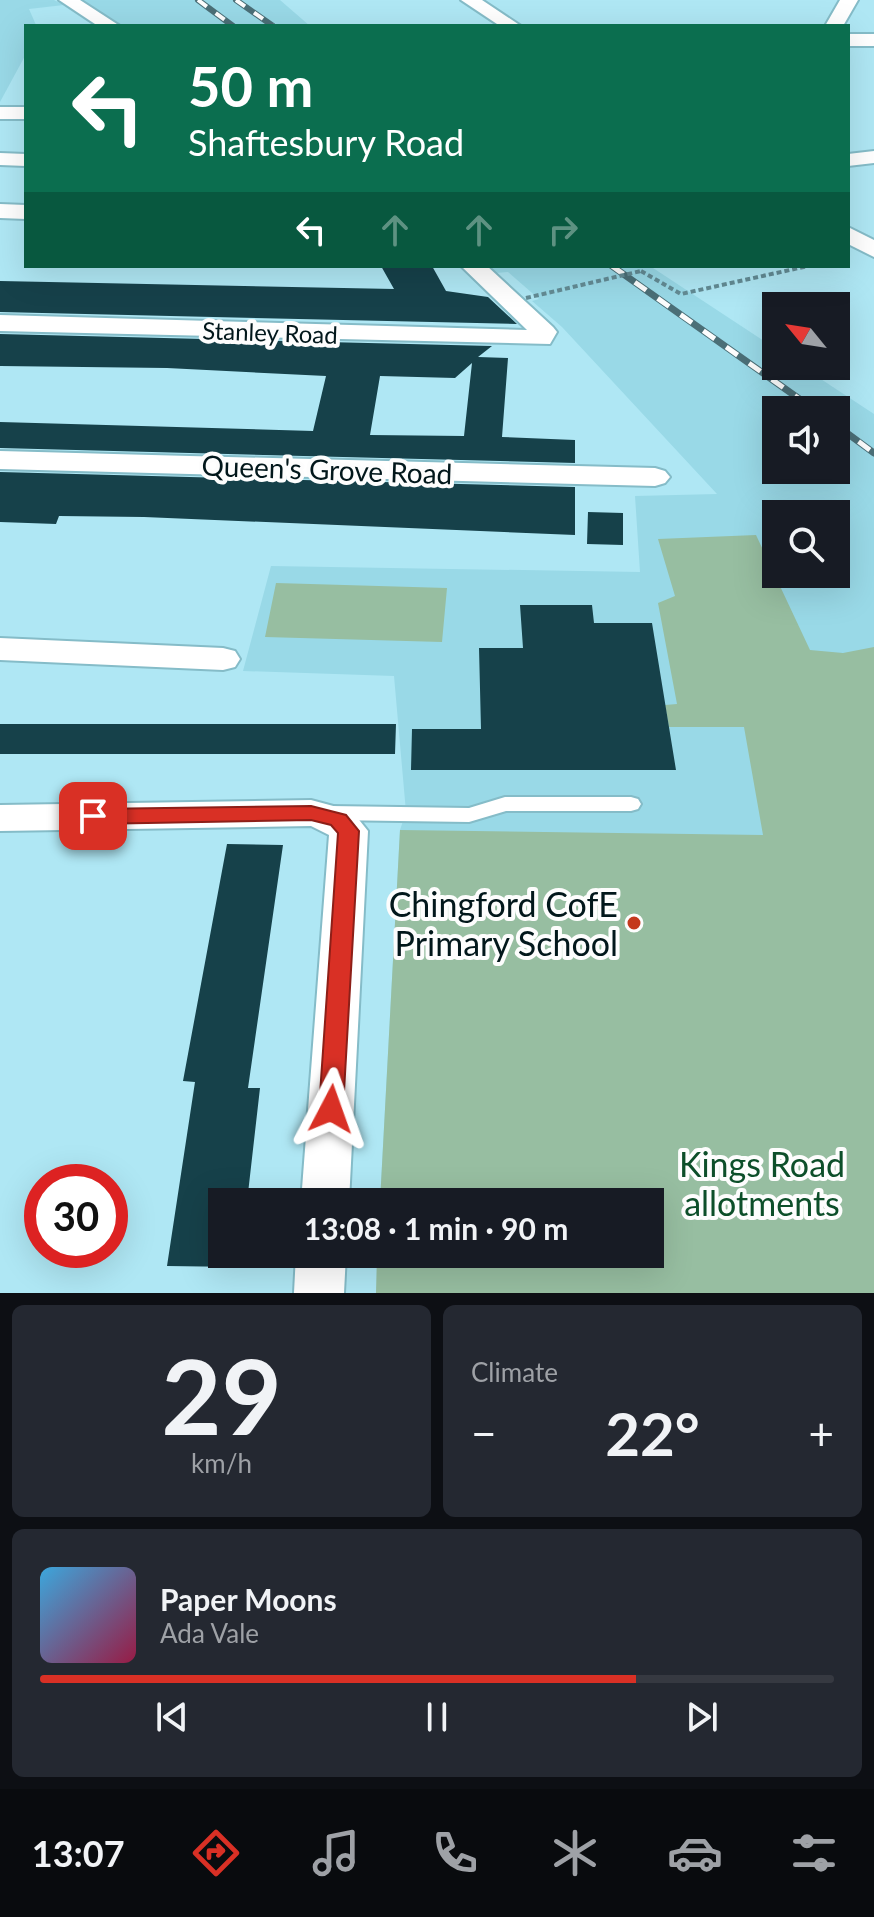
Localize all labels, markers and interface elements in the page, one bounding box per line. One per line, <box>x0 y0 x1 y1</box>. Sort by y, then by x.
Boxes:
text: 50 m <box>188 52 313 119</box>
icon: left <box>56 56 160 160</box>
text: Shaftesbury Road <box>188 120 464 164</box>
icon: left <box>289 208 333 252</box>
icon: ahead <box>373 208 417 252</box>
icon: ahead <box>457 208 501 252</box>
icon: right <box>541 208 585 252</box>
north arrow <box>762 292 850 380</box>
map controls <box>762 292 850 588</box>
street label: Stanley Road <box>202 315 338 349</box>
button: sound <box>762 396 850 484</box>
street label: Queen's Grove Road <box>201 448 453 490</box>
button: search <box>762 500 850 588</box>
pin <box>59 782 127 850</box>
icon: arrive <box>71 794 115 838</box>
place label: Chingford CofE Primary School <box>389 883 618 963</box>
marker: Chingford CofE Primary School <box>625 914 643 932</box>
position arrow <box>289 1067 373 1151</box>
park label: Kings Road allotments <box>679 1143 845 1223</box>
speed limit sign: 30 <box>24 1164 128 1268</box>
text: 13:08 · 1 min · 90 m <box>304 1210 568 1246</box>
text: 29 <box>161 1332 282 1457</box>
text: Climate <box>471 1356 558 1388</box>
text: 22° <box>605 1397 700 1469</box>
text: − <box>471 1407 497 1459</box>
text: + <box>808 1407 834 1459</box>
text: km/h <box>191 1447 252 1479</box>
text: Paper Moons <box>160 1581 337 1617</box>
text: Ada Vale <box>160 1617 259 1649</box>
icon: previous <box>150 1695 194 1739</box>
icon: pause <box>415 1695 459 1739</box>
icon: next <box>680 1695 724 1739</box>
icon: directions <box>188 1825 244 1881</box>
icon: music <box>308 1825 364 1881</box>
icon: phone <box>427 1825 483 1881</box>
icon: climate <box>547 1825 603 1881</box>
icon: car <box>667 1825 723 1881</box>
icon: filters <box>786 1825 842 1881</box>
text: 13:07 <box>32 1831 125 1875</box>

